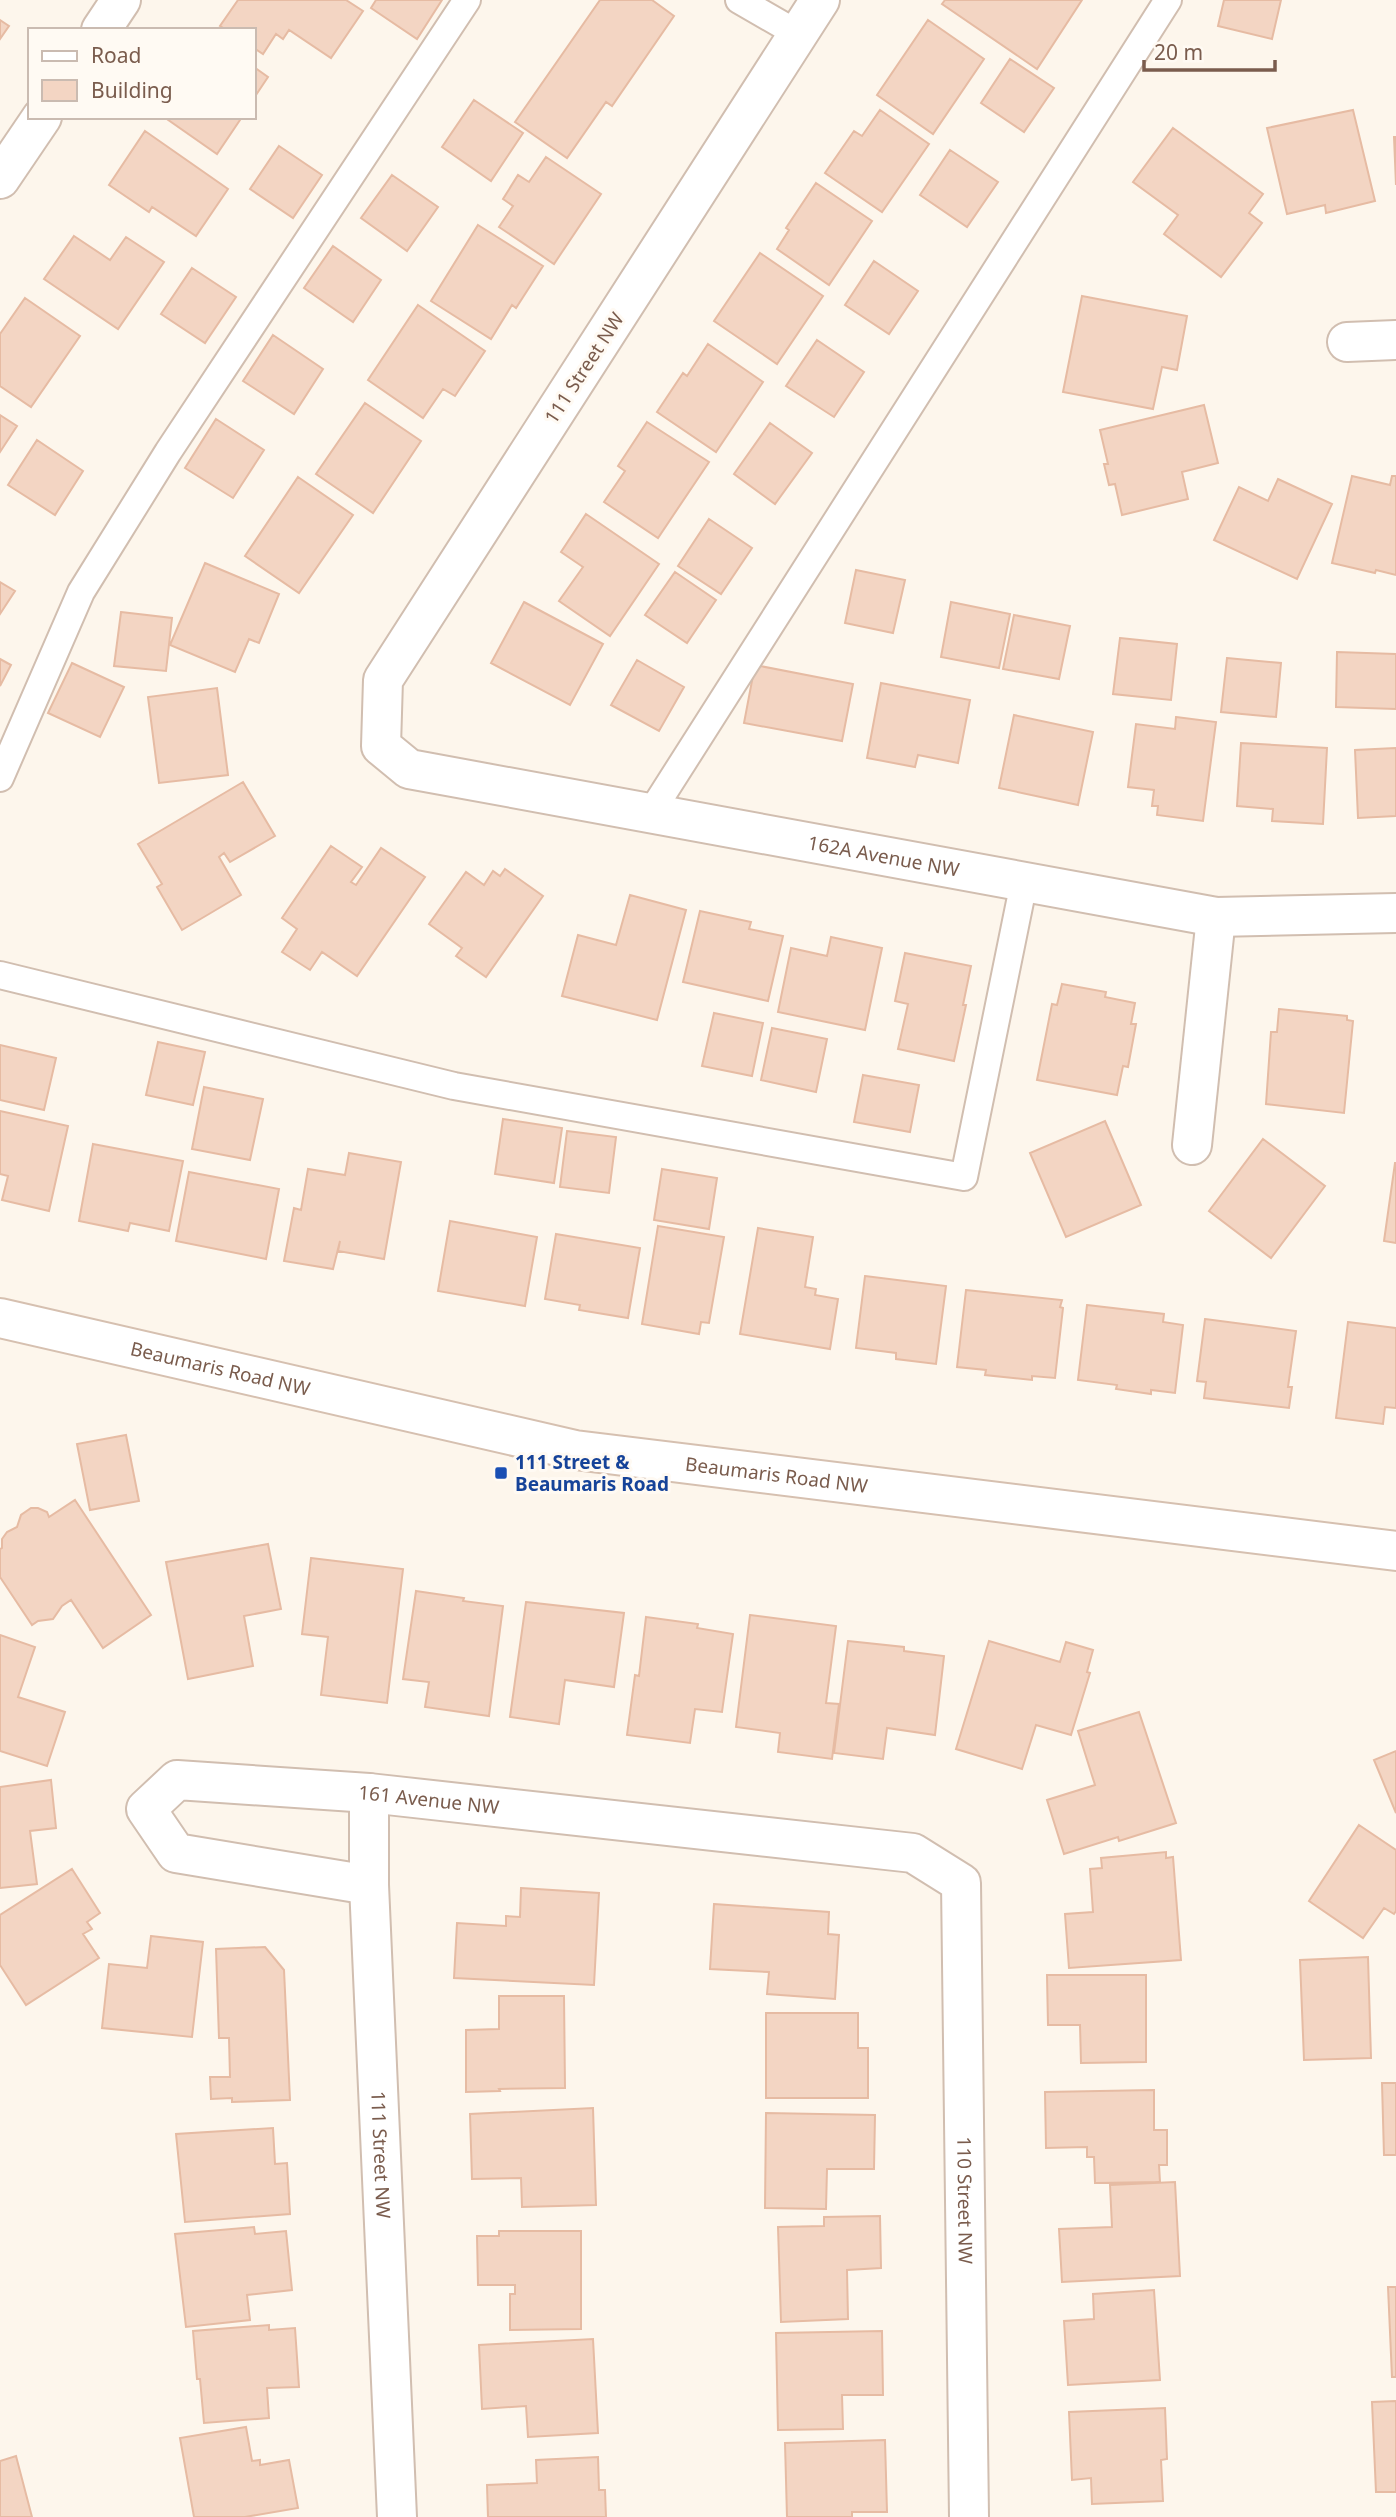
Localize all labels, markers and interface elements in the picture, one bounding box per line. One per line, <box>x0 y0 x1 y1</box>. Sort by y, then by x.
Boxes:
legend <box>28 28 256 119</box>
scale bar <box>1144 28 1275 72</box>
text: 20 m <box>1154 38 1203 66</box>
text: Road <box>91 41 141 69</box>
text: Building <box>91 76 173 104</box>
street label: 111 Street NW <box>538 307 630 429</box>
street label: 162A Avenue NW <box>806 829 962 883</box>
street label: Beaumaris Road NW <box>128 1335 313 1402</box>
place label: 111 Street & Beaumaris Road <box>515 1449 669 1497</box>
street label: Beaumaris Road NW <box>684 1451 870 1499</box>
marker: 111 Street & Beaumaris Road <box>493 1465 509 1481</box>
street label: 161 Avenue NW <box>358 1779 501 1820</box>
street label: 111 Street NW <box>365 2090 397 2219</box>
street label: 110 Street NW <box>951 2136 979 2265</box>

